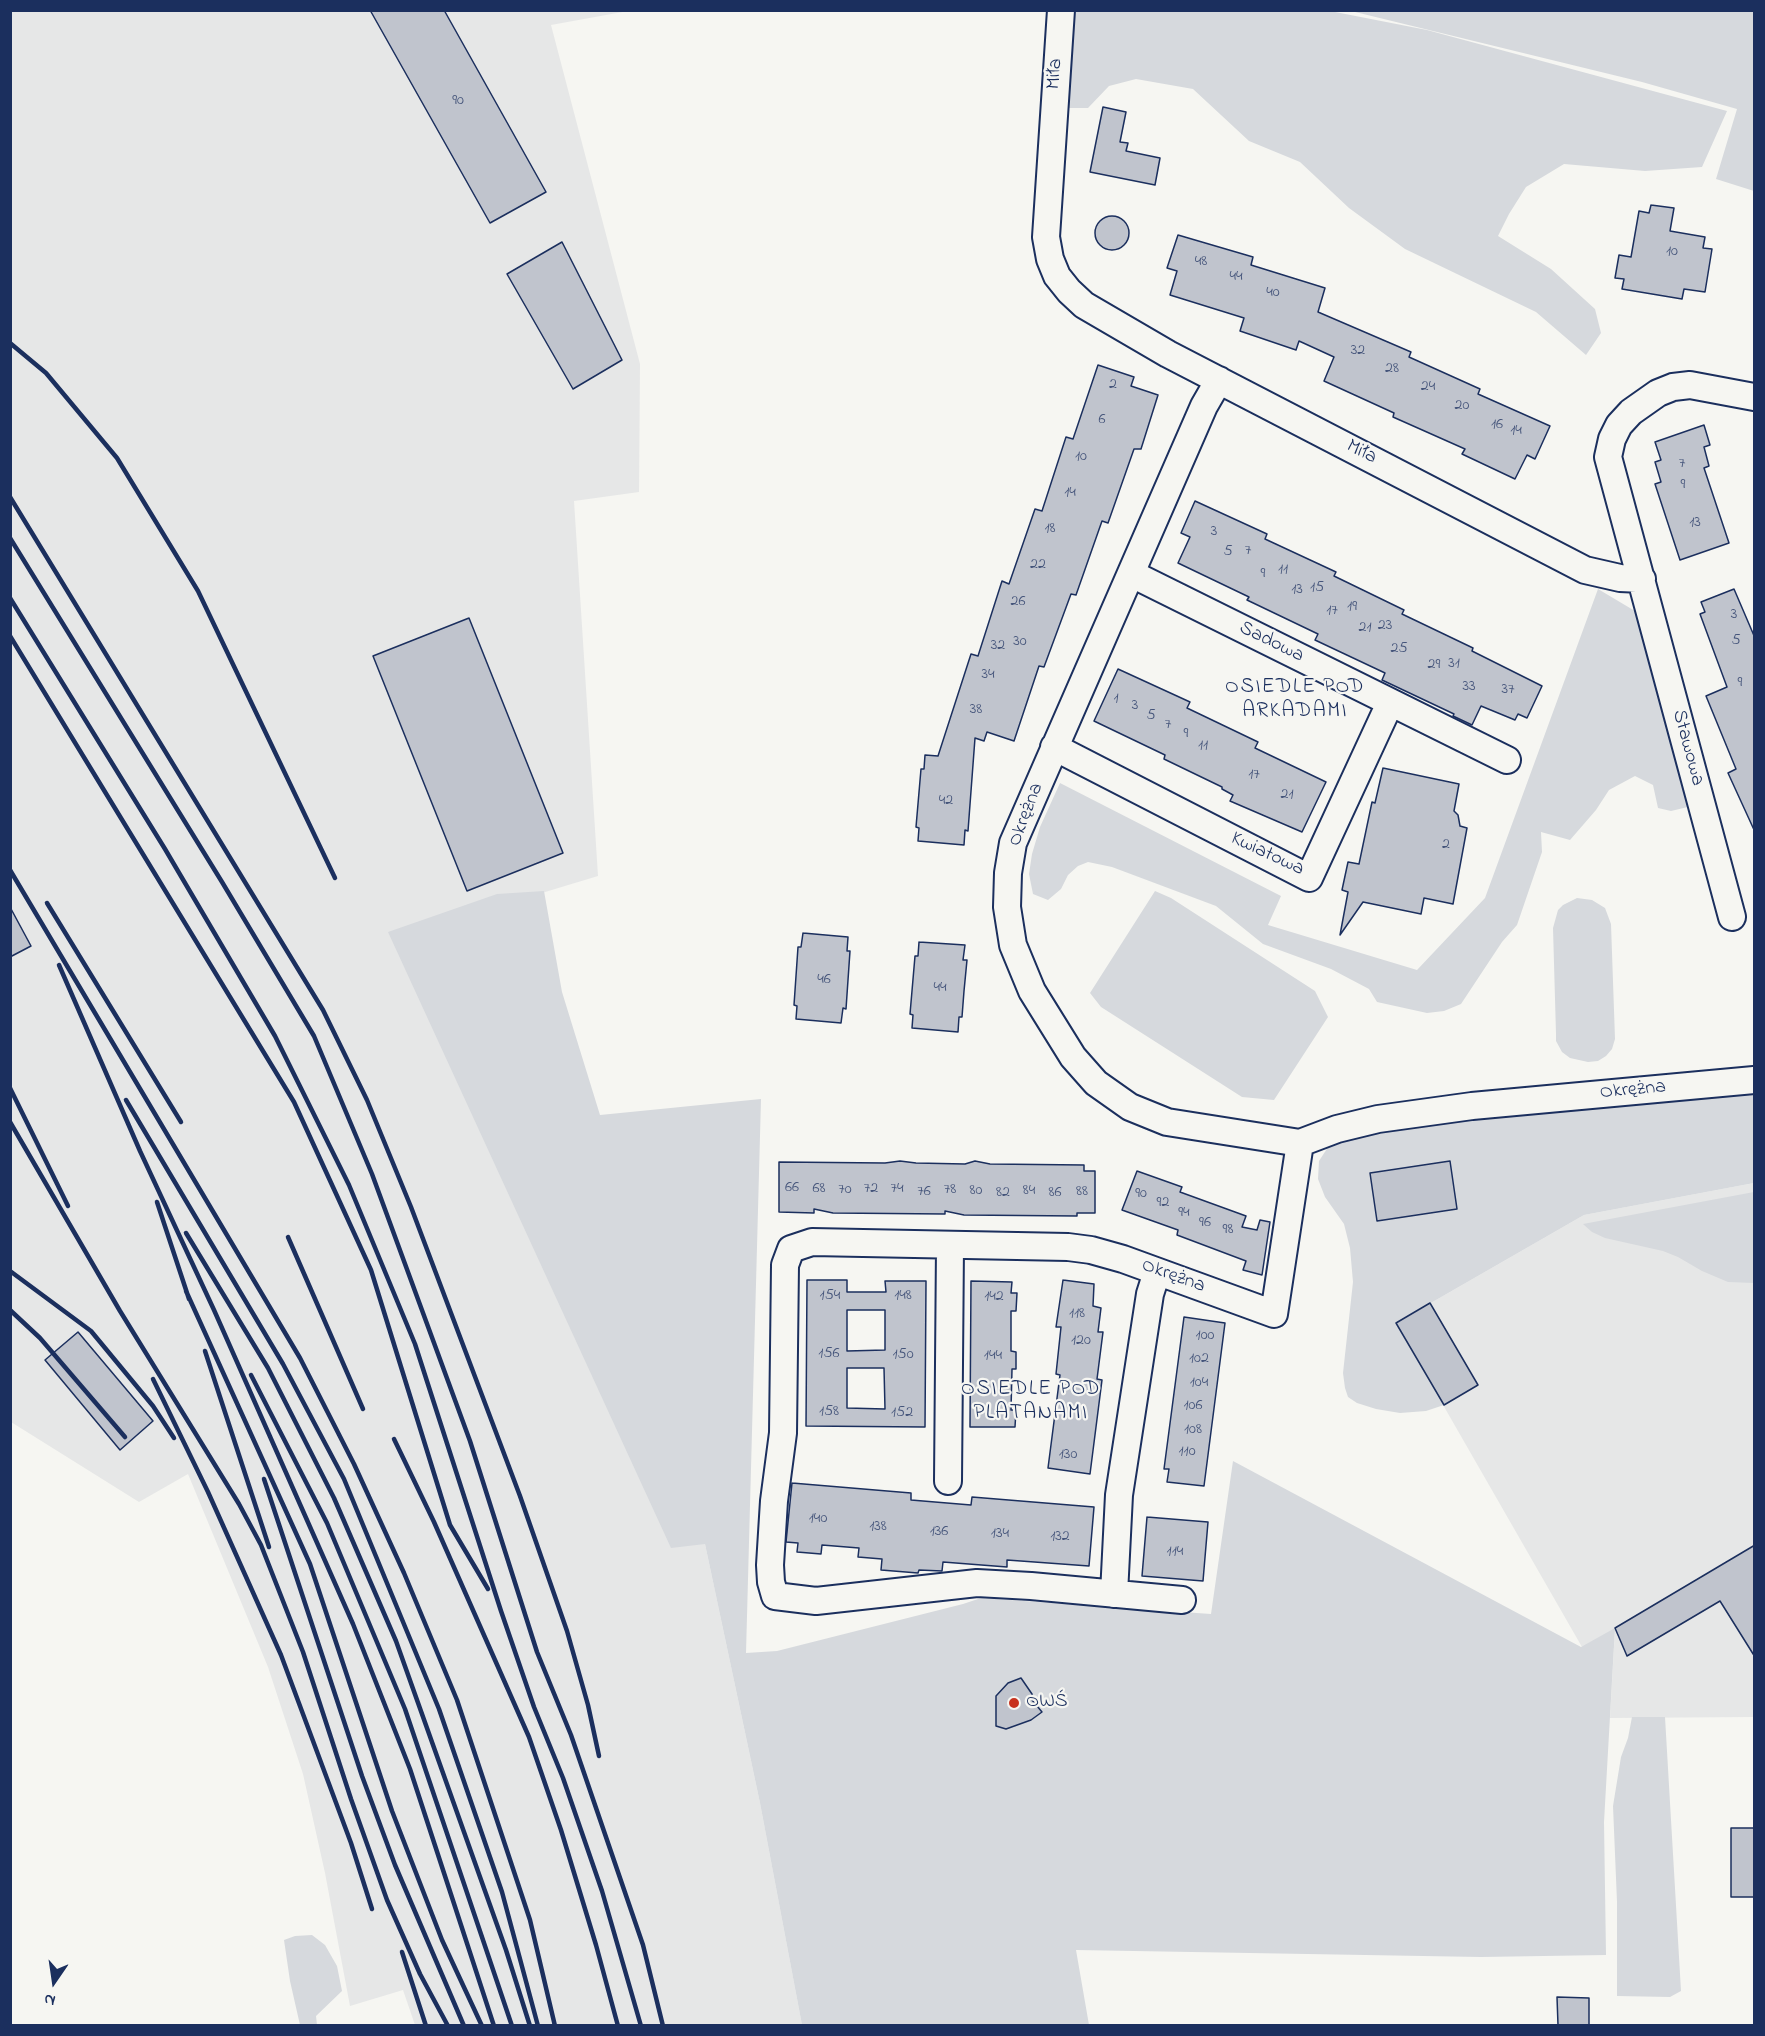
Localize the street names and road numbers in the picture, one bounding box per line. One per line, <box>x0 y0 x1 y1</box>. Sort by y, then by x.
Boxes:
street label: Miła <box>1043 58 1069 90</box>
street label: Miła <box>1342 435 1380 471</box>
street label: Sadowa <box>1235 617 1307 669</box>
street label: Stawowa <box>1665 707 1709 789</box>
street label: Okrężna <box>1004 780 1050 850</box>
street label: Kwiatowa <box>1226 828 1308 882</box>
street label: Okrężna <box>1599 1076 1667 1106</box>
street label: Okrężna <box>1138 1254 1208 1300</box>

